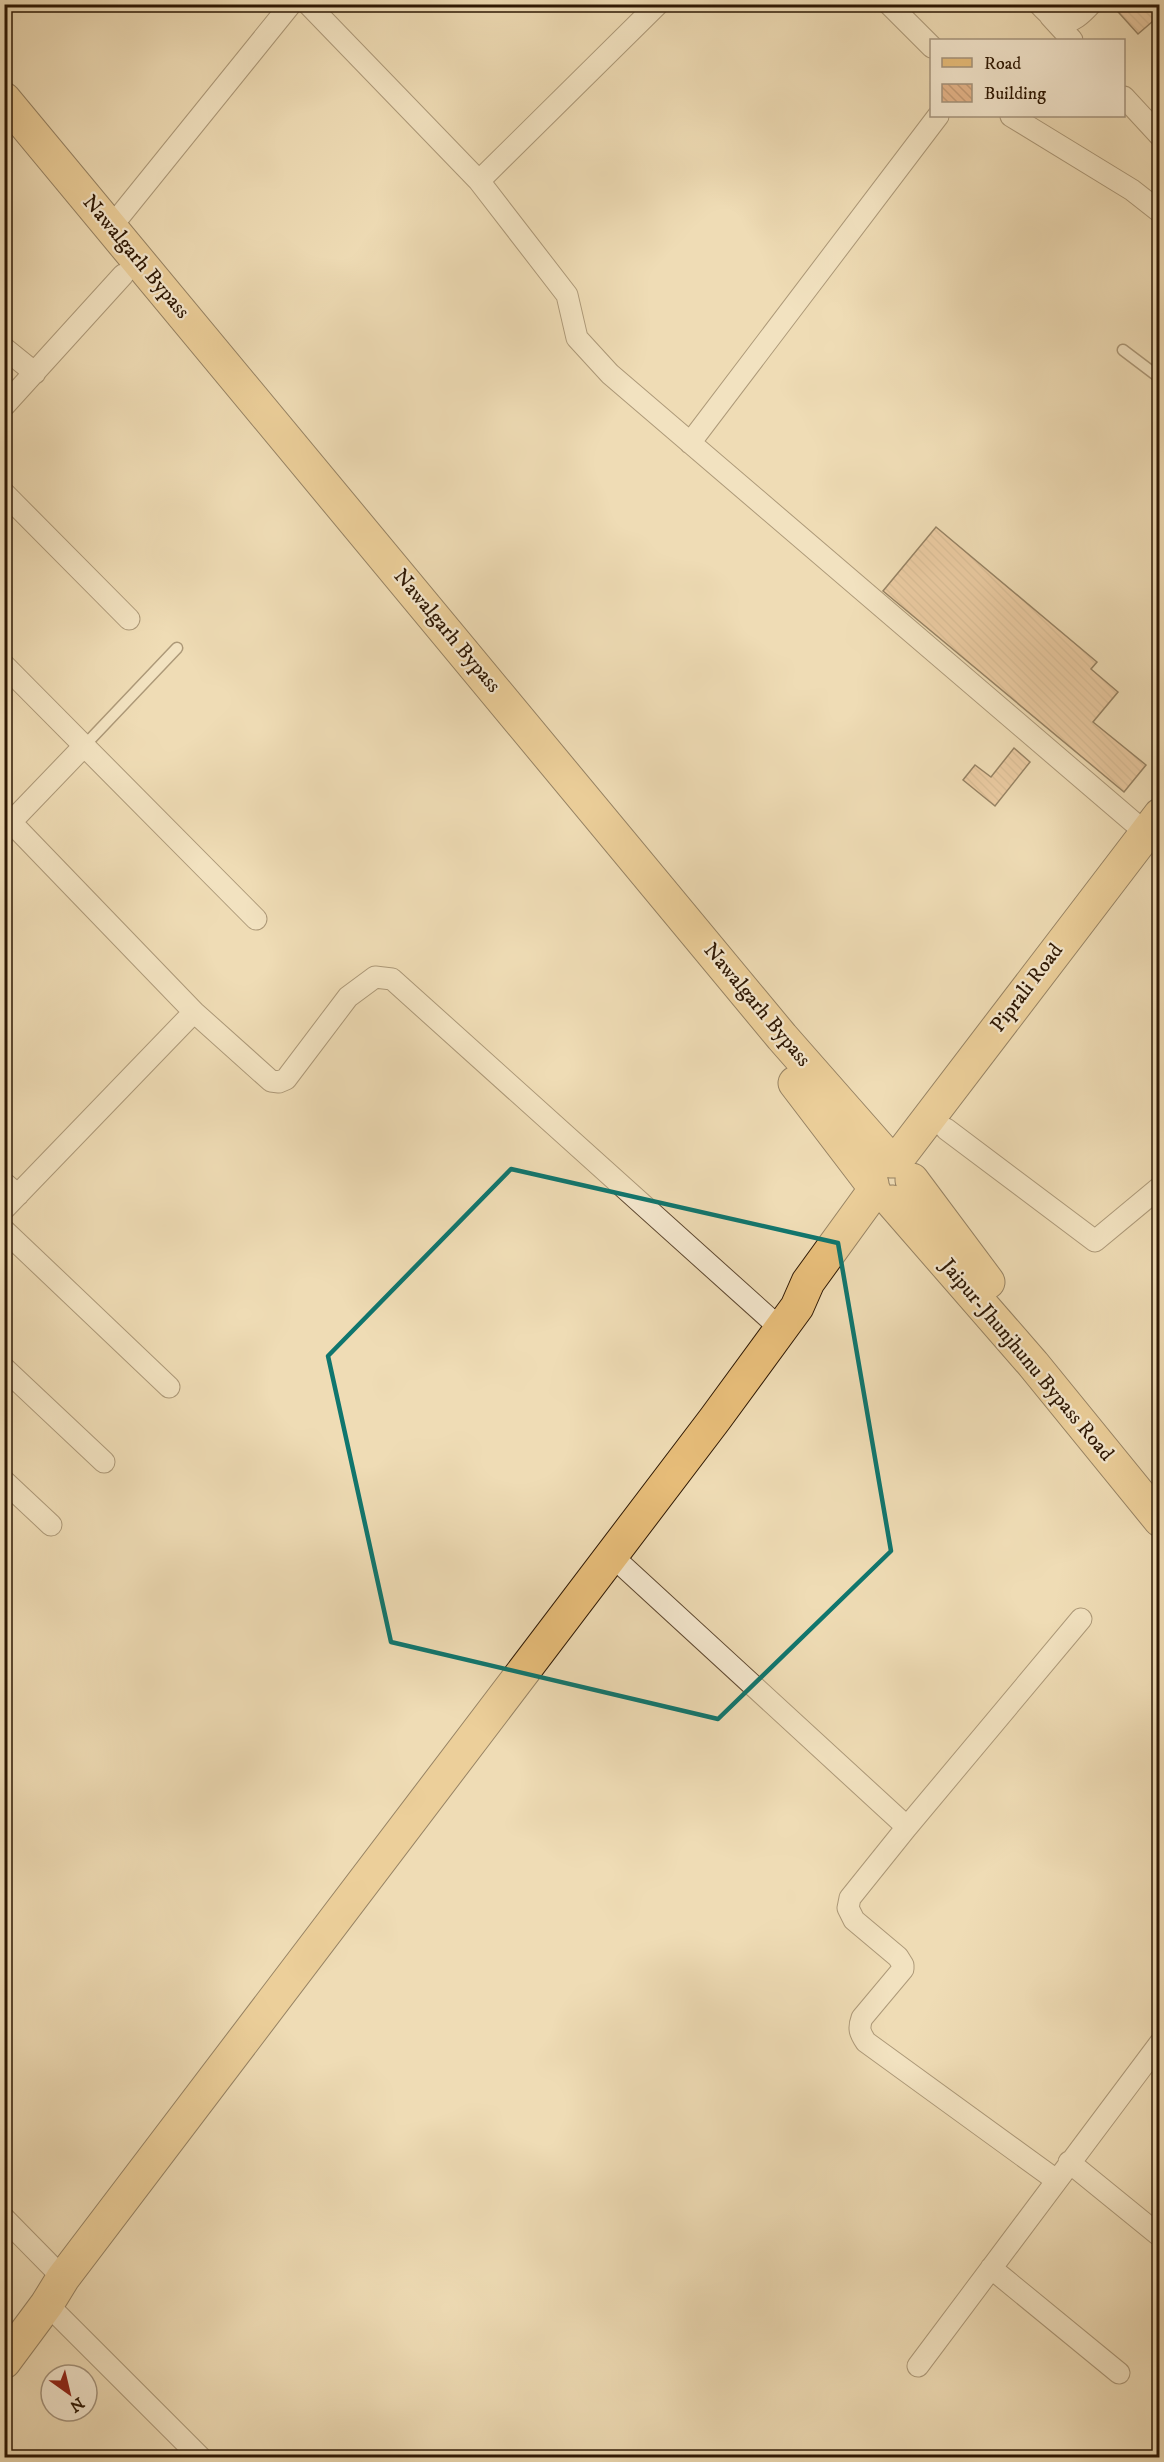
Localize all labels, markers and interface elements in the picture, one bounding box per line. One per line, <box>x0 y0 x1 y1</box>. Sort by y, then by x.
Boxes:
legend <box>930 39 1125 117</box>
text: Road <box>984 53 1021 75</box>
text: Building <box>984 83 1046 105</box>
street label: Nawalgarh Bypass <box>77 190 195 324</box>
street label: Nawalgarh Bypass <box>388 564 506 698</box>
street label: Nawalgarh Bypass <box>698 938 816 1072</box>
street label: Piprali Road <box>985 938 1069 1038</box>
street label: Jaipur-Jhunjhunu Bypass Road <box>933 1252 1120 1467</box>
north arrow <box>39 2363 99 2423</box>
text: N <box>66 2393 88 2417</box>

